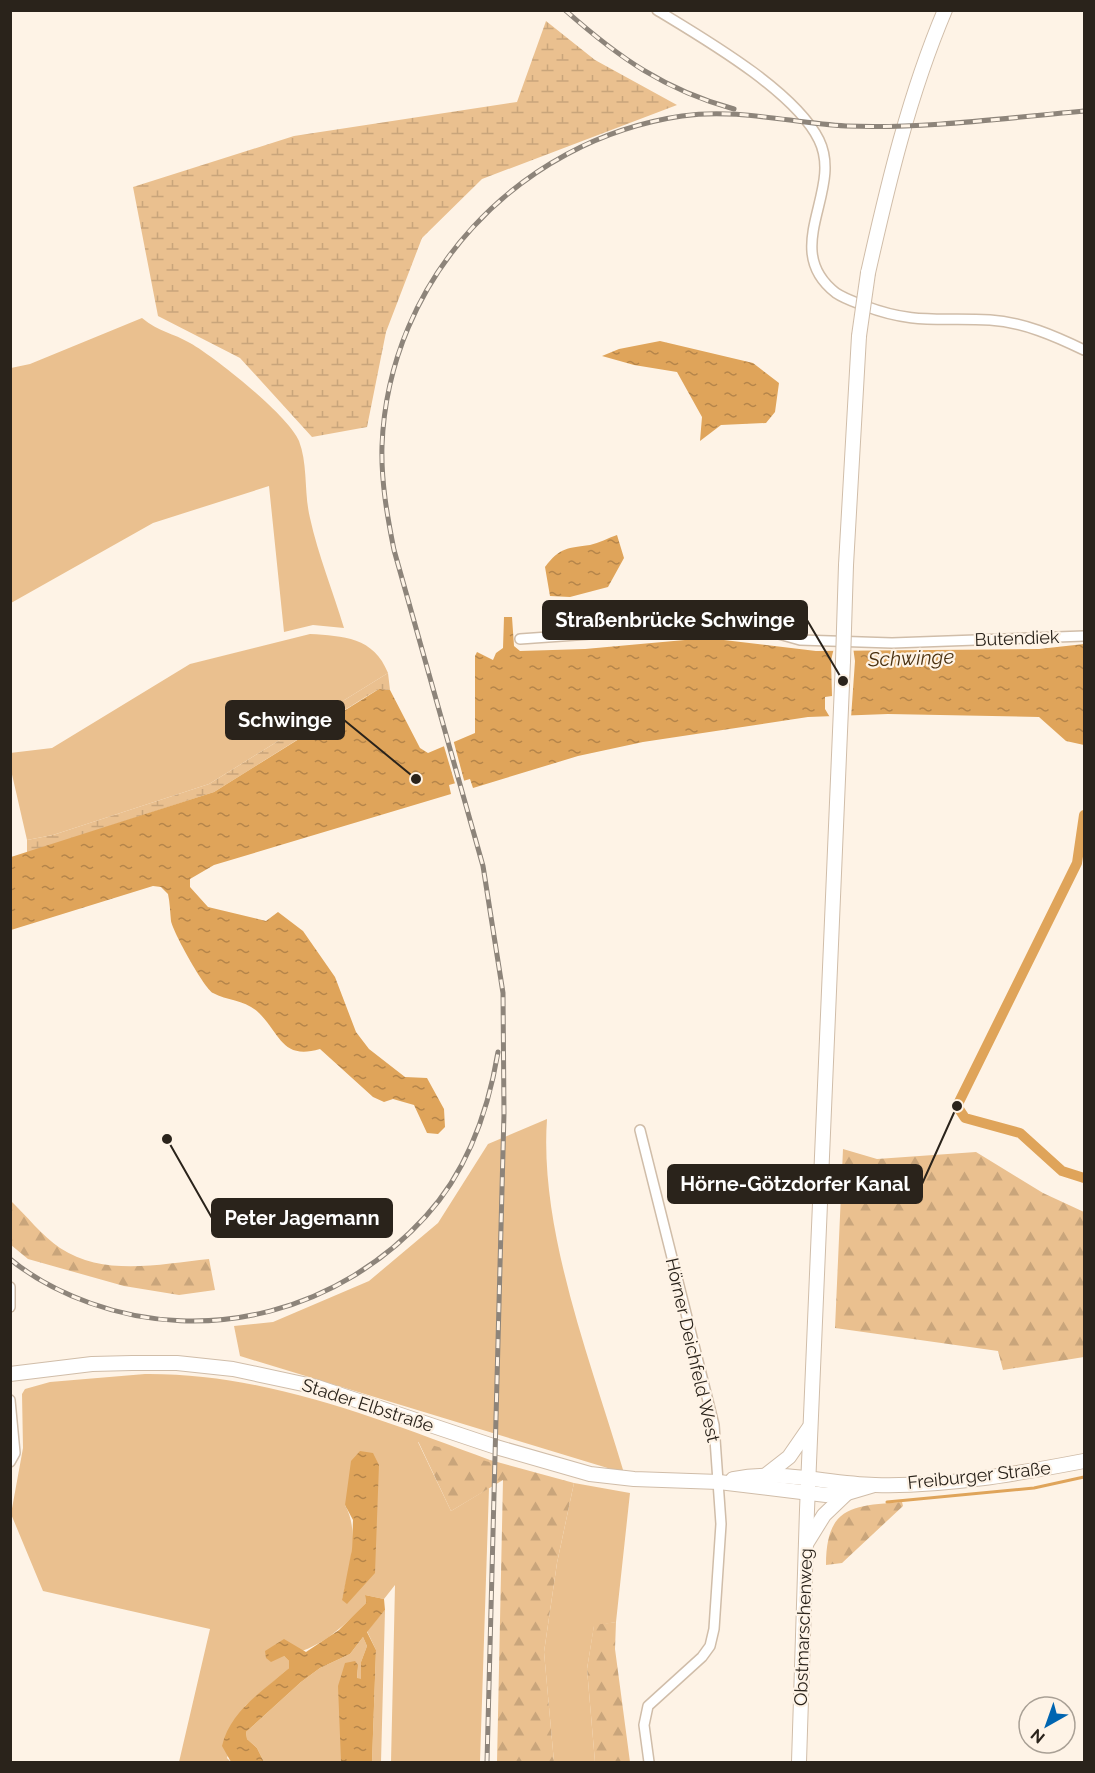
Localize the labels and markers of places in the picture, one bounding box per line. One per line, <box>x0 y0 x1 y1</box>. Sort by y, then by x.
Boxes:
callout: Straßenbrücke Schwinge <box>543 601 807 639</box>
callout: Schwinge <box>226 701 344 739</box>
callout: Hörne-Götzdorfer Kanal <box>668 1165 922 1203</box>
callout: Peter Jagemann <box>212 1199 392 1237</box>

